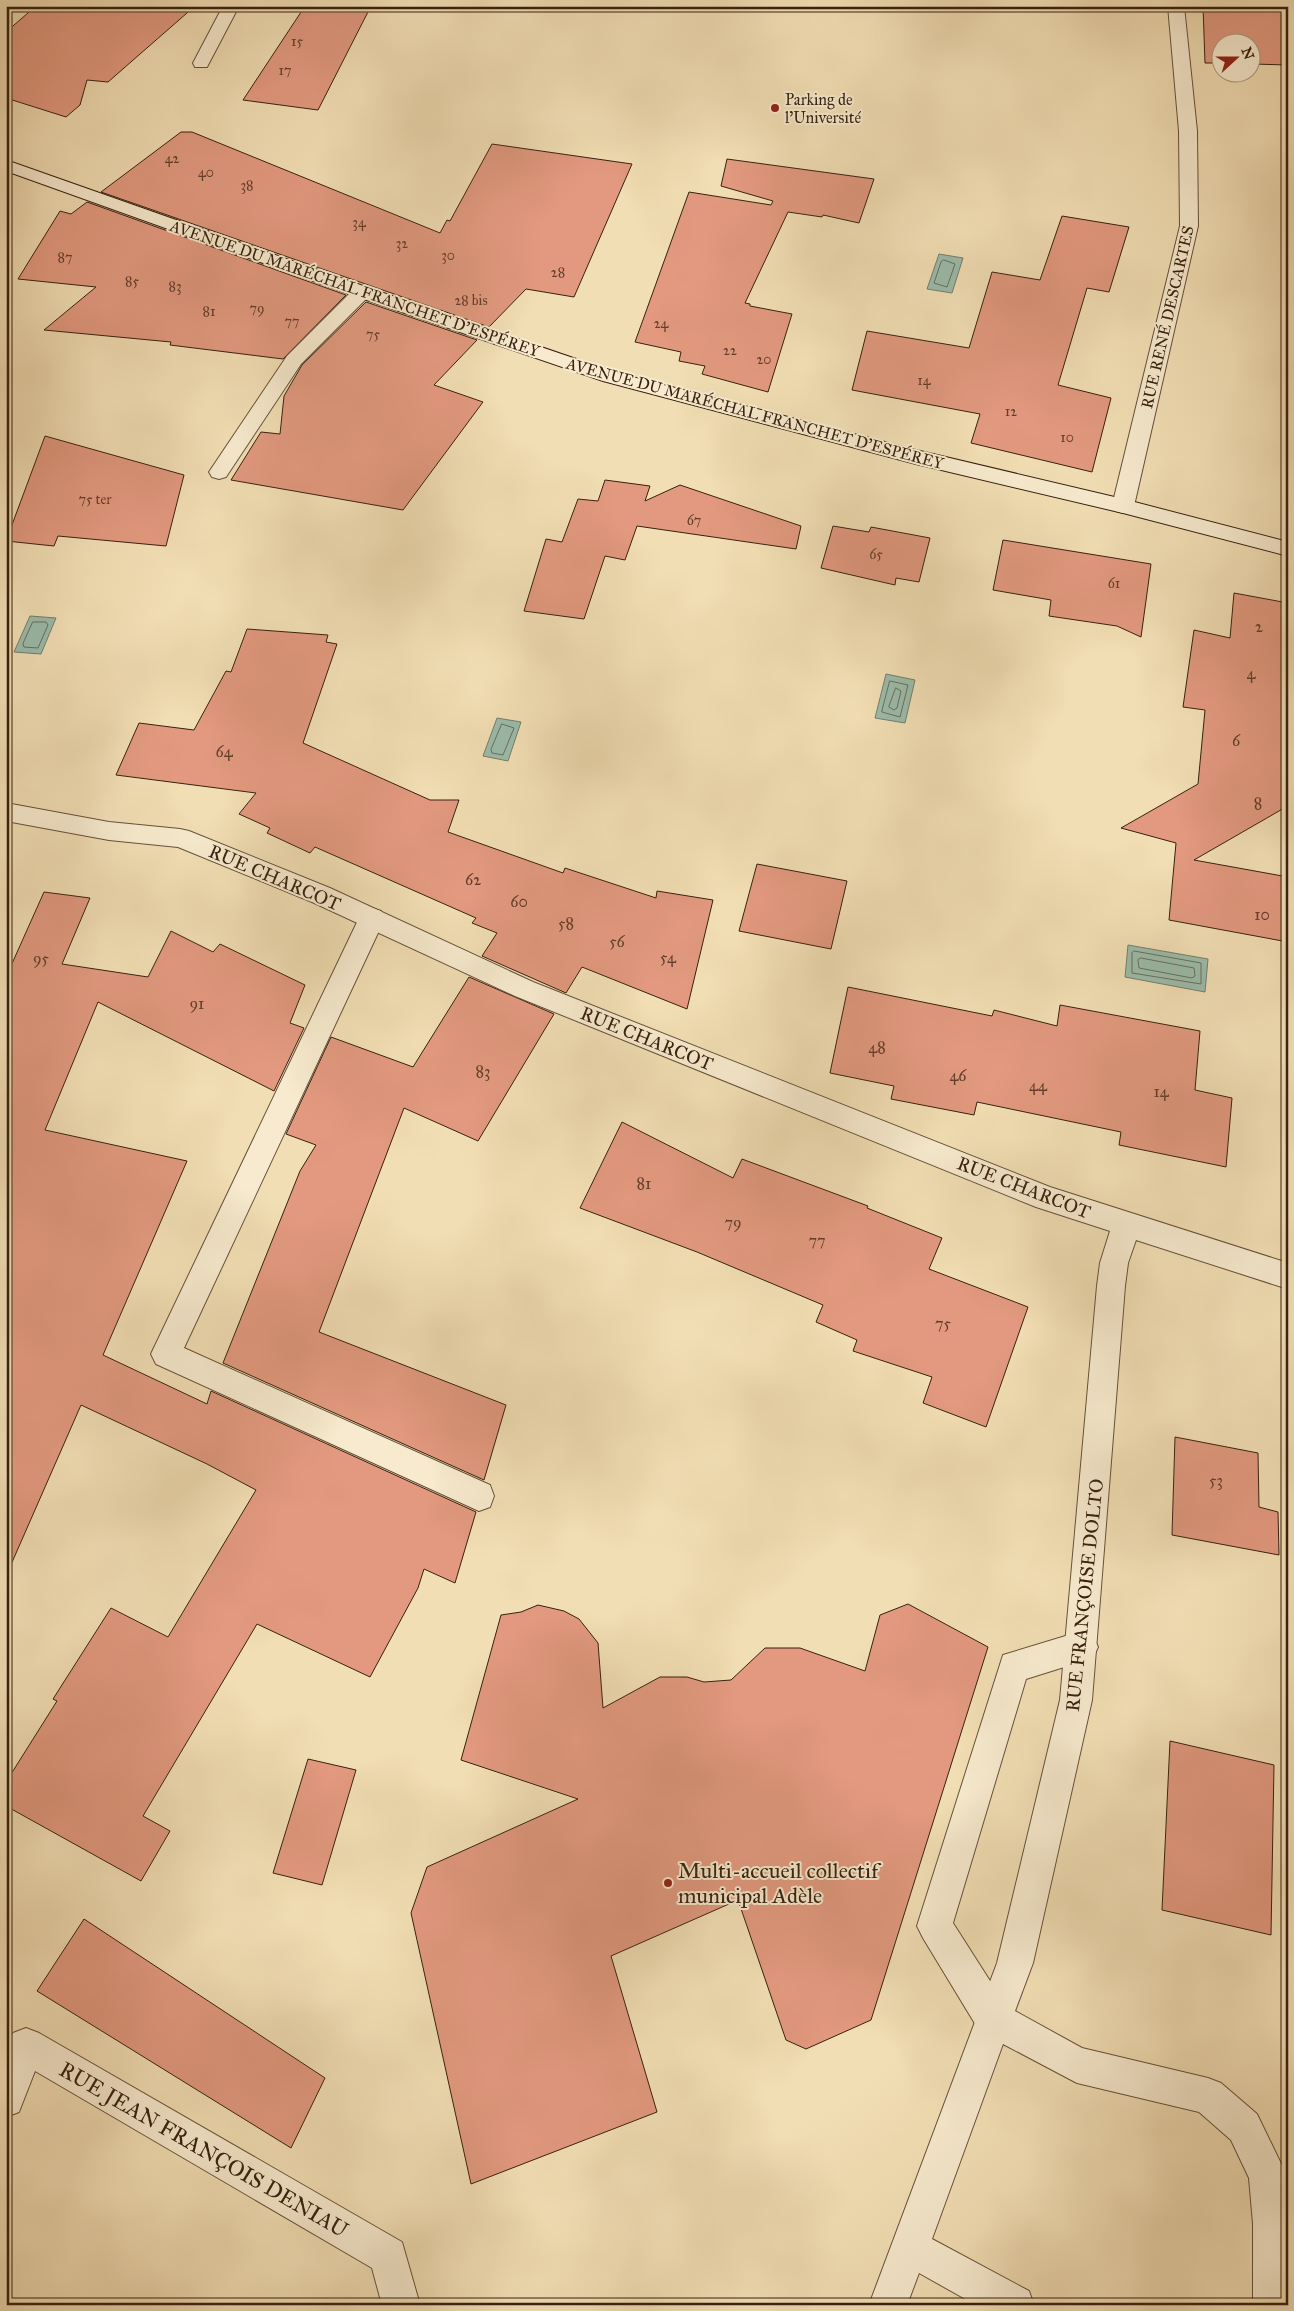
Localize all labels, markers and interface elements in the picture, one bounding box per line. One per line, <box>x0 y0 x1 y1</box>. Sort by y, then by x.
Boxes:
north arrow <box>1212 32 1262 82</box>
house number: 15 <box>291 33 303 50</box>
text: N <box>1238 45 1258 62</box>
house number: 17 <box>278 62 292 79</box>
place label: Parking de l'Université <box>785 90 861 127</box>
marker: Parking de l'Université <box>769 102 781 114</box>
house number: 42 <box>165 150 179 167</box>
house number: 40 <box>198 164 214 181</box>
house number: 38 <box>240 177 254 194</box>
street label: AVENUE DU MARÉCHAL FRANCHET D'ESPÉREY <box>167 214 544 361</box>
house number: 34 <box>352 214 367 231</box>
street label: RUE RENÉ DESCARTES <box>1135 223 1198 410</box>
house number: 32 <box>396 235 408 252</box>
house number: 30 <box>441 247 455 264</box>
house number: 87 <box>58 249 72 266</box>
house number: 28 <box>551 264 565 281</box>
house number: 85 <box>125 273 139 290</box>
house number: 83 <box>168 278 182 295</box>
house number: 28 bis <box>454 292 488 309</box>
house number: 79 <box>250 300 265 317</box>
house number: 81 <box>203 303 216 320</box>
house number: 77 <box>285 313 299 330</box>
house number: 24 <box>654 315 670 332</box>
house number: 75 <box>366 326 380 343</box>
house number: 22 <box>723 342 737 359</box>
house number: 20 <box>756 351 772 368</box>
street label: AVENUE DU MARÉCHAL FRANCHET D'ESPÉREY <box>563 352 947 473</box>
house number: 14 <box>917 372 932 389</box>
house number: 12 <box>1005 403 1017 420</box>
house number: 10 <box>1060 429 1074 446</box>
house number: 75 ter <box>78 491 112 508</box>
house number: 67 <box>687 512 701 529</box>
house number: 65 <box>869 546 883 563</box>
house number: 61 <box>1108 575 1121 592</box>
house number: 2 <box>1255 617 1263 636</box>
house number: 4 <box>1247 664 1257 683</box>
house number: 6 <box>1232 731 1241 750</box>
house number: 64 <box>215 742 234 761</box>
house number: 8 <box>1254 794 1262 813</box>
street label: RUE CHARCOT <box>205 839 344 916</box>
house number: 62 <box>465 870 481 889</box>
house number: 60 <box>510 892 528 911</box>
house number: 10 <box>1254 905 1270 924</box>
house number: 58 <box>558 914 574 933</box>
house number: 56 <box>609 932 626 951</box>
house number: 54 <box>660 948 677 967</box>
house number: 95 <box>33 949 50 968</box>
house number: 91 <box>190 994 204 1013</box>
street label: RUE CHARCOT <box>577 1001 717 1076</box>
house number: 48 <box>868 1038 886 1057</box>
house number: 83 <box>476 1062 490 1081</box>
house number: 46 <box>949 1066 967 1085</box>
house number: 44 <box>1029 1076 1048 1095</box>
house number: 14 <box>1153 1082 1170 1101</box>
street label: RUE CHARCOT <box>954 1151 1094 1223</box>
house number: 81 <box>637 1174 651 1193</box>
house number: 79 <box>724 1213 742 1232</box>
house number: 77 <box>808 1231 826 1250</box>
house number: 75 <box>935 1314 952 1333</box>
house number: 53 <box>1209 1471 1223 1490</box>
street label: RUE FRANÇOISE DOLTO <box>1061 1477 1108 1713</box>
place label: Multi-accueil collectif municipal Adèle <box>678 1857 882 1909</box>
marker: Multi-accueil collectif municipal Adèle <box>662 1877 674 1889</box>
street label: RUE JEAN FRANÇOIS DENIAU <box>54 2055 354 2244</box>

